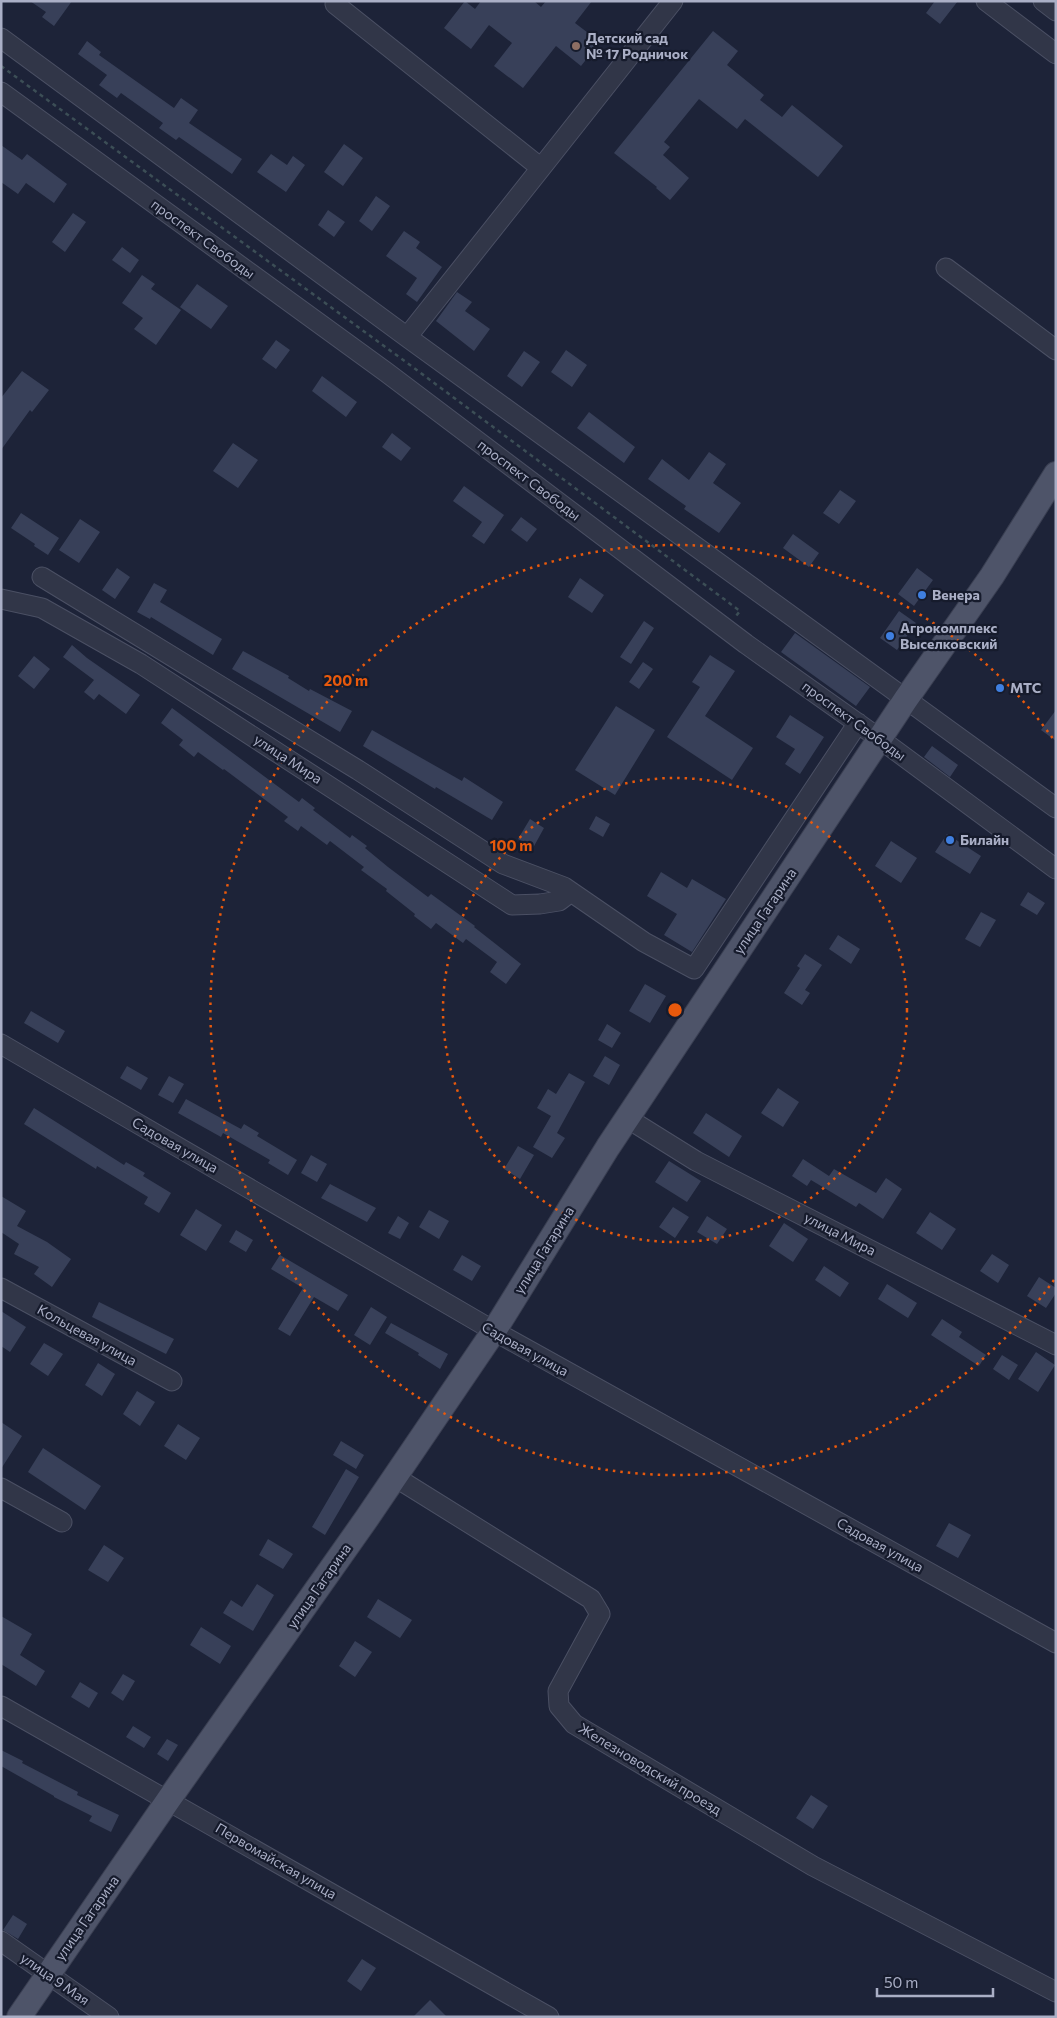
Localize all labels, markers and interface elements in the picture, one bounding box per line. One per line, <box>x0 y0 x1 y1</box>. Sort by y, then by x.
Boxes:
place label: Детский сад № 17 Родничок <box>586 29 688 62</box>
marker: Детский сад № 17 Родничок <box>570 40 582 52</box>
street label: проспект Свободы <box>148 195 258 282</box>
street label: проспект Свободы <box>475 435 584 524</box>
place label: Венера <box>932 586 980 603</box>
marker: Венера <box>916 589 928 601</box>
place label: Агрокомплекс Выселковский <box>900 619 998 652</box>
marker: Агрокомплекс Выселковский <box>884 630 896 642</box>
text: 200 m <box>324 671 368 689</box>
street label: проспект Свободы <box>799 677 909 764</box>
place label: МТС <box>1010 679 1041 696</box>
marker: МТС <box>994 682 1006 694</box>
street label: улица Мира <box>251 730 326 787</box>
place label: Билайн <box>960 831 1009 848</box>
marker: Билайн <box>944 834 956 846</box>
text: 100 m <box>490 836 532 854</box>
street label: улица Гагарина <box>730 865 800 957</box>
centre of rings <box>666 1001 684 1019</box>
street label: Садовая улица <box>129 1113 221 1176</box>
street label: улица Гагарина <box>510 1203 577 1297</box>
street label: улица Мира <box>802 1208 879 1259</box>
street label: Кольцевая улица <box>35 1300 140 1369</box>
street label: Садовая улица <box>479 1318 572 1379</box>
street label: Садовая улица <box>834 1514 927 1575</box>
street label: улица Гагарина <box>283 1540 354 1631</box>
street label: Железноводский проезд <box>576 1719 725 1818</box>
street label: Первомайская улица <box>213 1819 340 1902</box>
street label: улица Гагарина <box>51 1872 122 1963</box>
street label: улица 9 Мая <box>18 1949 93 2009</box>
scale bar <box>877 1966 993 1998</box>
text: 50 m <box>884 1973 918 1991</box>

